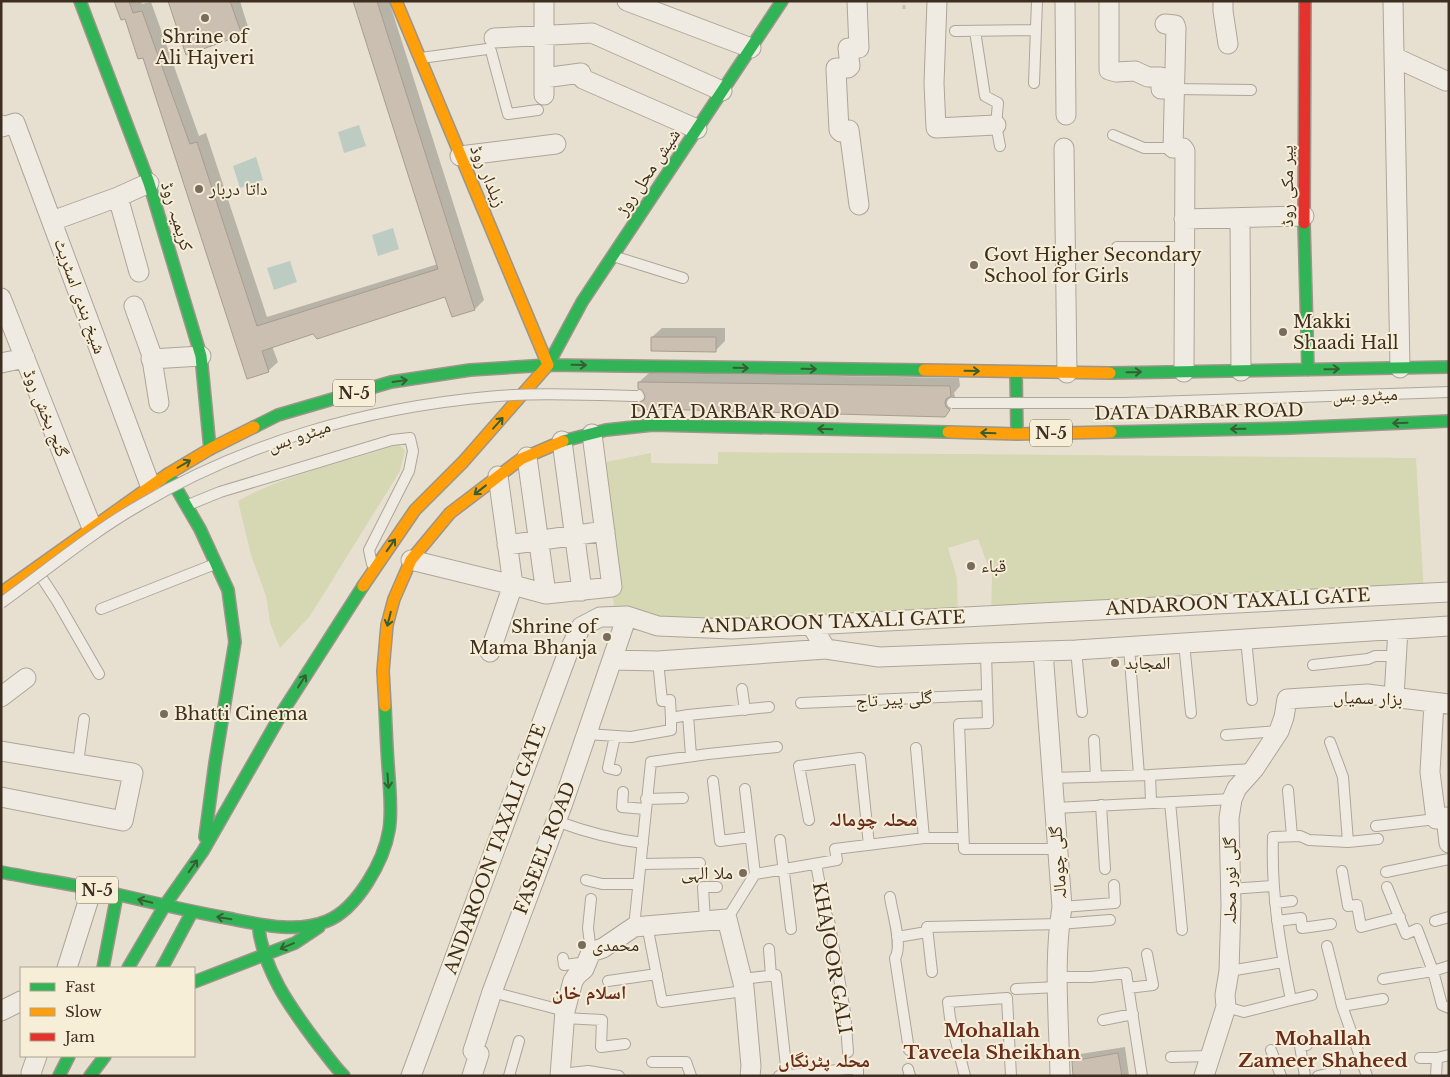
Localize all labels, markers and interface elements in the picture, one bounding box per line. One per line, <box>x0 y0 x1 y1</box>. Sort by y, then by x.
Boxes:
marker: Shrine of Ali Hajveri <box>199 12 211 24</box>
place label: Shrine of Ali Hajveri <box>155 26 254 69</box>
street label: شیش محل روڑ <box>610 124 685 220</box>
street label: زیلدار روڈ <box>465 142 511 210</box>
street label: پیر مکی روڈ <box>1276 145 1298 227</box>
place label: داتا دربار <box>208 178 267 200</box>
street label: کریمیہ روڈ <box>156 179 198 254</box>
marker: داتا دربار <box>193 183 205 195</box>
street label: شیخ ہندی اسٹریٹ <box>48 235 111 357</box>
place label: Govt Higher Secondary School for Girls <box>984 244 1202 287</box>
marker: Govt Higher Secondary School for Girls <box>968 259 980 271</box>
place label: Makki Shaadi Hall <box>1293 311 1399 354</box>
marker: Makki Shaadi Hall <box>1277 326 1289 338</box>
one-way arrow <box>570 360 586 370</box>
one-way arrow <box>732 363 749 373</box>
one-way arrow <box>800 364 817 374</box>
one-way arrow <box>1323 364 1339 374</box>
street label: گنج بخش روڈ <box>17 366 74 461</box>
one-way arrow <box>963 366 979 376</box>
one-way arrow <box>1126 367 1142 377</box>
one-way arrow <box>391 376 407 386</box>
road number: N-5 <box>333 379 375 406</box>
street label: میٹرو بس <box>1332 383 1398 407</box>
street label: DATA DARBAR ROAD <box>1094 399 1304 425</box>
street label: DATA DARBAR ROAD <box>630 401 840 423</box>
street label: میٹرو بس <box>265 415 333 457</box>
one-way arrow <box>492 416 504 429</box>
road number: N-5 <box>1030 419 1072 446</box>
one-way arrow <box>1392 419 1408 428</box>
one-way arrow <box>818 424 834 434</box>
one-way arrow <box>1230 424 1246 434</box>
one-way arrow <box>980 428 996 438</box>
one-way arrow <box>176 458 190 468</box>
one-way arrow <box>474 484 487 495</box>
one-way arrow <box>386 538 396 552</box>
place label: قباء <box>981 555 1006 577</box>
marker: قباء <box>965 560 977 572</box>
street label: ANDAROON TAXALI GATE <box>1104 584 1371 620</box>
street label: ANDAROON TAXALI GATE <box>699 606 966 638</box>
one-way arrow <box>383 611 393 627</box>
place label: Shrine of Mama Bhanja <box>469 616 600 659</box>
marker: Shrine of Mama Bhanja <box>601 631 613 643</box>
place label: المجاہد <box>1125 652 1171 674</box>
marker: المجاہد <box>1109 657 1121 669</box>
one-way arrow <box>298 674 308 688</box>
street label: گلی پیر تاج <box>855 686 933 713</box>
street label: بزار سمیاں <box>1333 686 1403 710</box>
place label: Bhatti Cinema <box>174 703 308 725</box>
marker: Bhatti Cinema <box>158 708 170 720</box>
street label: ANDAROON TAXALI GATE <box>439 721 551 978</box>
one-way arrow <box>384 773 393 789</box>
street label: FASEEL ROAD <box>510 779 580 917</box>
district label: محلہ چومالہ <box>829 808 918 831</box>
street label: گلی چومالہ <box>1044 825 1072 901</box>
street label: گلی نور محلہ <box>1219 837 1241 925</box>
one-way arrow <box>188 859 198 873</box>
place label: ملا الہی <box>681 862 733 884</box>
marker: ملا الہی <box>737 867 749 879</box>
road number: N-5 <box>76 876 118 904</box>
street label: KHAJOOR GALI <box>808 880 856 1036</box>
one-way arrow <box>137 896 153 905</box>
one-way arrow <box>216 912 232 922</box>
place label: محمدی <box>592 934 639 956</box>
marker: محمدی <box>576 939 588 951</box>
one-way arrow <box>280 942 295 951</box>
legend <box>20 967 195 1057</box>
text: Fast <box>65 977 96 996</box>
district label: اسلام خان <box>552 981 626 1006</box>
text: Slow <box>65 1002 102 1021</box>
district label: Mohallah Taveela Sheikhan <box>904 1019 1081 1064</box>
text: Jam <box>63 1027 95 1046</box>
district label: Mohallah Zameer Shaheed <box>1238 1027 1408 1072</box>
district label: محلہ پٹرنگاں <box>778 1049 870 1072</box>

